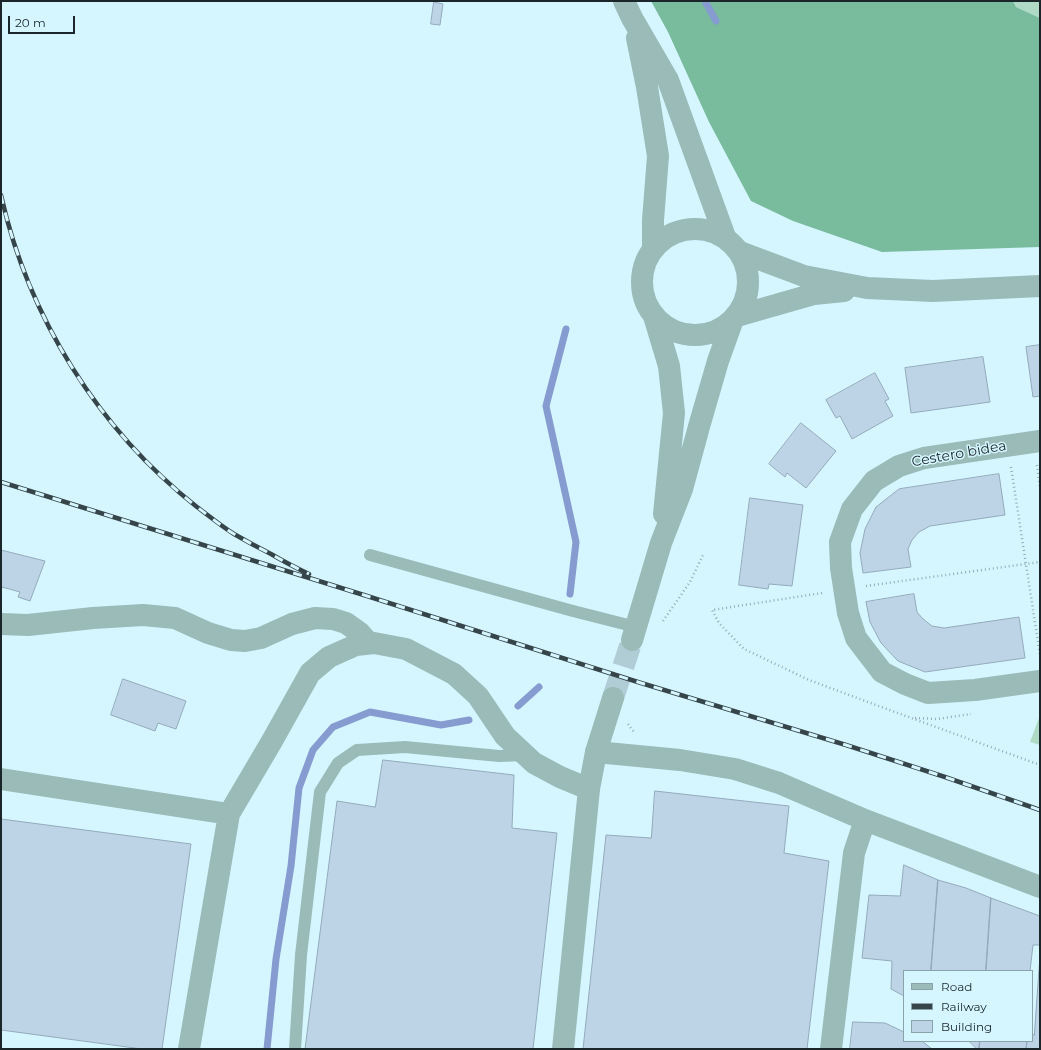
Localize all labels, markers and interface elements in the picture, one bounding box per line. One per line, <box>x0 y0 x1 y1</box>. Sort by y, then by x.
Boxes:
scale bar <box>10 8 77 34</box>
text: 20 m <box>15 15 46 30</box>
street label: Cestero bidea <box>910 437 1008 471</box>
legend <box>903 970 1033 1042</box>
text: Road <box>941 979 972 994</box>
text: Railway <box>941 999 987 1014</box>
text: Building <box>941 1019 992 1034</box>

